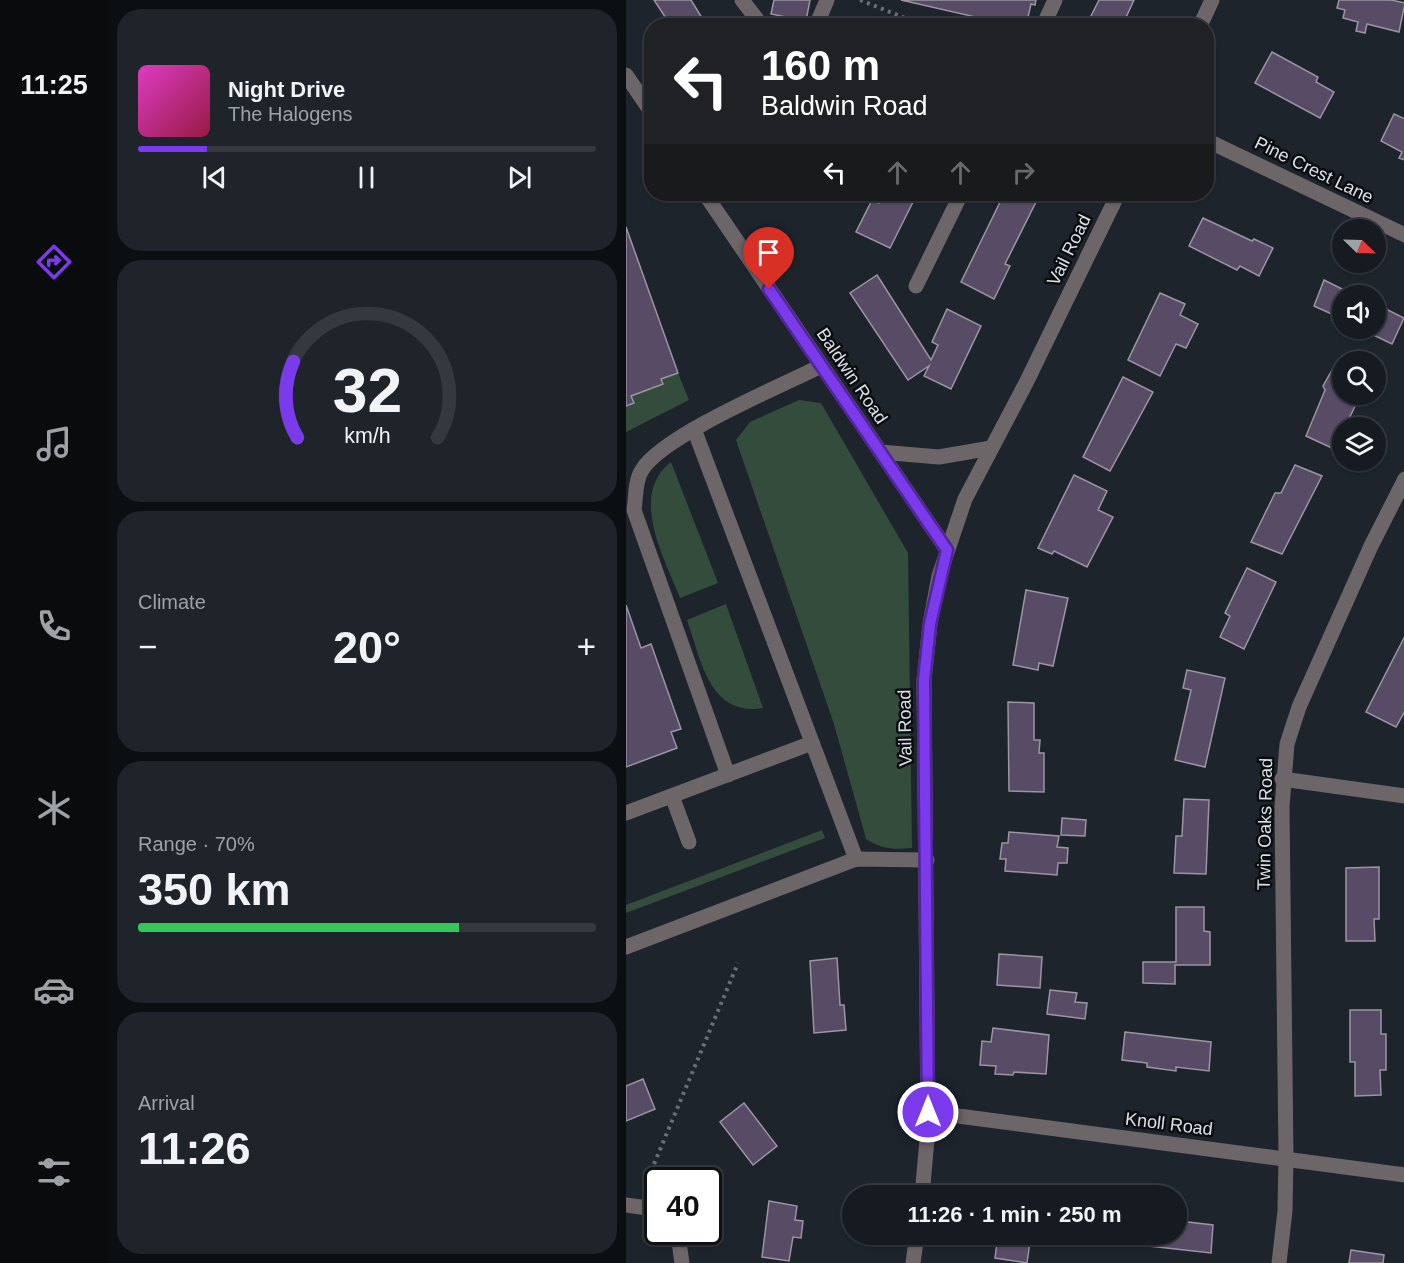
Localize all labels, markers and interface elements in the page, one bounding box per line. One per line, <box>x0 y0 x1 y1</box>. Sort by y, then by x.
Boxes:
icon: left <box>662 42 740 120</box>
text: 160 m <box>761 42 880 89</box>
text: 11:25 <box>20 70 88 100</box>
text: Night Drive <box>228 77 345 102</box>
text: Baldwin Road <box>761 91 928 121</box>
text: The Halogens <box>228 103 353 125</box>
street label: Pine Crest Lane <box>1252 133 1376 207</box>
icon: left <box>818 156 851 189</box>
icon: ahead <box>881 156 914 189</box>
icon: ahead <box>944 156 977 189</box>
icon: right <box>1007 156 1040 189</box>
icon: previous <box>198 161 231 194</box>
icon: pause <box>350 161 383 194</box>
icon: next <box>503 161 536 194</box>
street label: Vail Road <box>1043 211 1095 289</box>
north arrow <box>1332 219 1386 273</box>
map controls <box>1332 219 1386 471</box>
pin <box>743 227 794 289</box>
icon: arrive <box>752 236 785 269</box>
icon: directions <box>33 241 75 283</box>
button: sound <box>1332 285 1386 339</box>
street label: Baldwin Road <box>813 324 891 428</box>
button: search <box>1332 351 1386 405</box>
text: 32 <box>332 356 402 425</box>
button: layers <box>1332 417 1386 471</box>
icon: music <box>33 423 75 465</box>
text: km/h <box>344 424 390 448</box>
text: Climate <box>138 591 206 613</box>
icon: phone <box>33 605 75 647</box>
text: 20° <box>333 622 401 673</box>
text: − <box>138 628 157 665</box>
text: + <box>577 628 596 665</box>
street label: Vail Road <box>894 689 916 767</box>
street label: Twin Oaks Road <box>1254 758 1276 890</box>
icon: climate <box>33 787 75 829</box>
text: Range · 70% <box>138 833 255 855</box>
text: 350 km <box>138 864 291 915</box>
icon: car <box>33 969 75 1011</box>
position arrow <box>896 1080 960 1144</box>
text: Arrival <box>138 1092 195 1114</box>
street label: Knoll Road <box>1124 1109 1214 1139</box>
text: 11:26 <box>138 1123 251 1174</box>
icon: filters <box>33 1151 75 1193</box>
speed limit sign: 40 <box>644 1167 722 1245</box>
text: 11:26 · 1 min · 250 m <box>908 1202 1122 1227</box>

